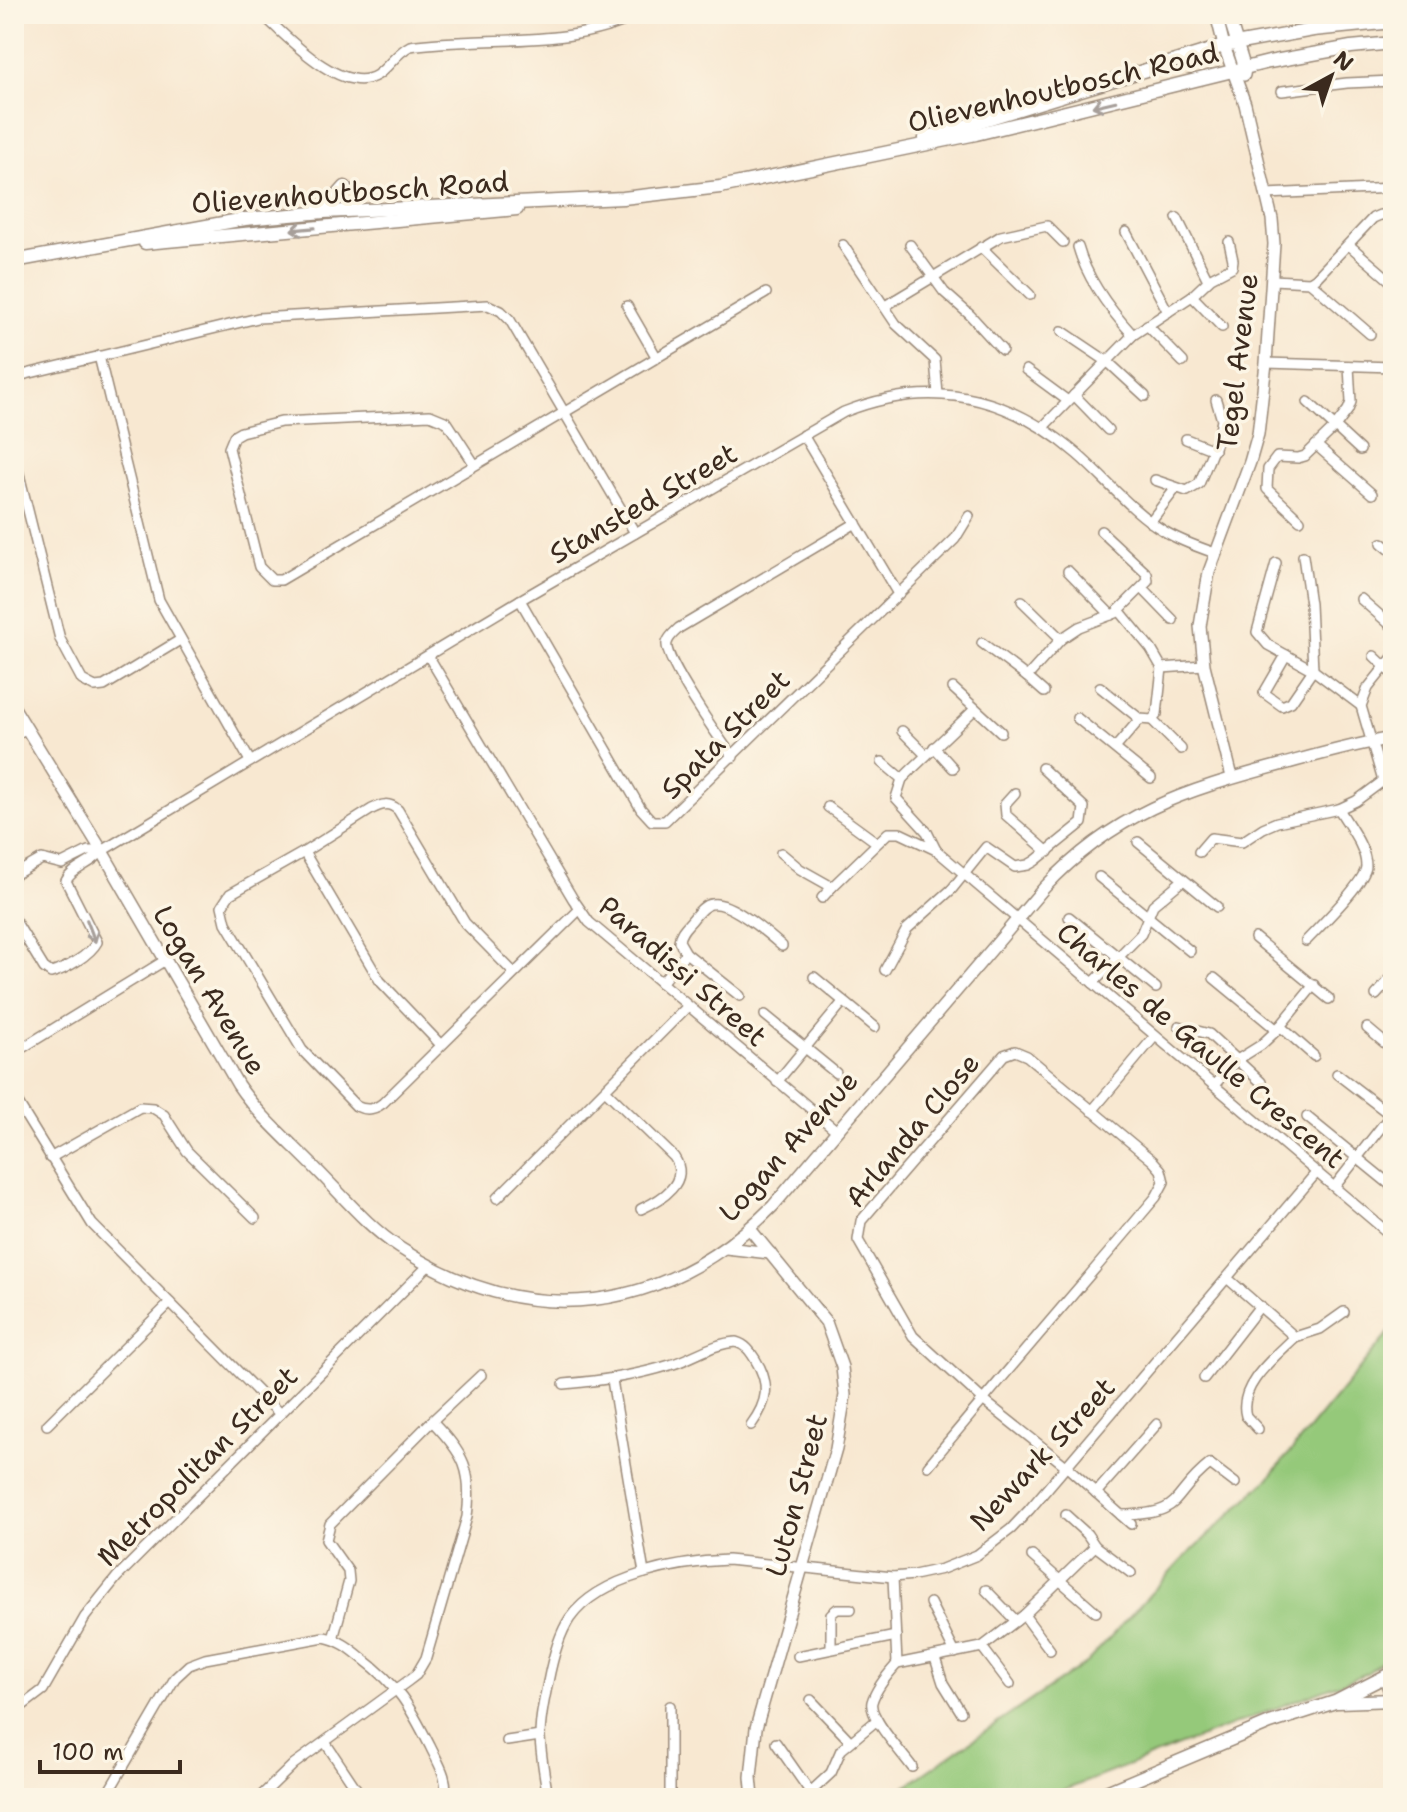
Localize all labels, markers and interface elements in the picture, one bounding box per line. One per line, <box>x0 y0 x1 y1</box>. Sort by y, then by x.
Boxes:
street label: Olievenhoutbosch Road <box>904 33 1222 141</box>
north arrow <box>1291 36 1371 116</box>
text: N <box>1328 44 1360 78</box>
one-way arrow <box>1092 97 1117 112</box>
street label: Olievenhoutbosch Road <box>190 162 510 222</box>
one-way arrow <box>290 222 317 237</box>
street label: Tegel Avenue <box>1207 271 1267 453</box>
street label: Stansted Street <box>542 434 744 572</box>
street label: Spata Street <box>652 661 798 807</box>
street label: Paradissi Street <box>591 887 775 1055</box>
street label: Logan Avenue <box>144 898 276 1082</box>
street label: Charles de Gaulle Crescent <box>1049 913 1353 1177</box>
one-way arrow <box>85 919 100 943</box>
street label: Arlanda Close <box>836 1045 988 1215</box>
street label: Logan Avenue <box>710 1062 866 1230</box>
street label: Metropolitan Street <box>88 1357 306 1575</box>
street label: Newark Street <box>961 1369 1123 1539</box>
street label: Luton Street <box>756 1409 836 1581</box>
scale bar <box>40 1724 180 1774</box>
text: 100 m <box>52 1736 124 1768</box>

